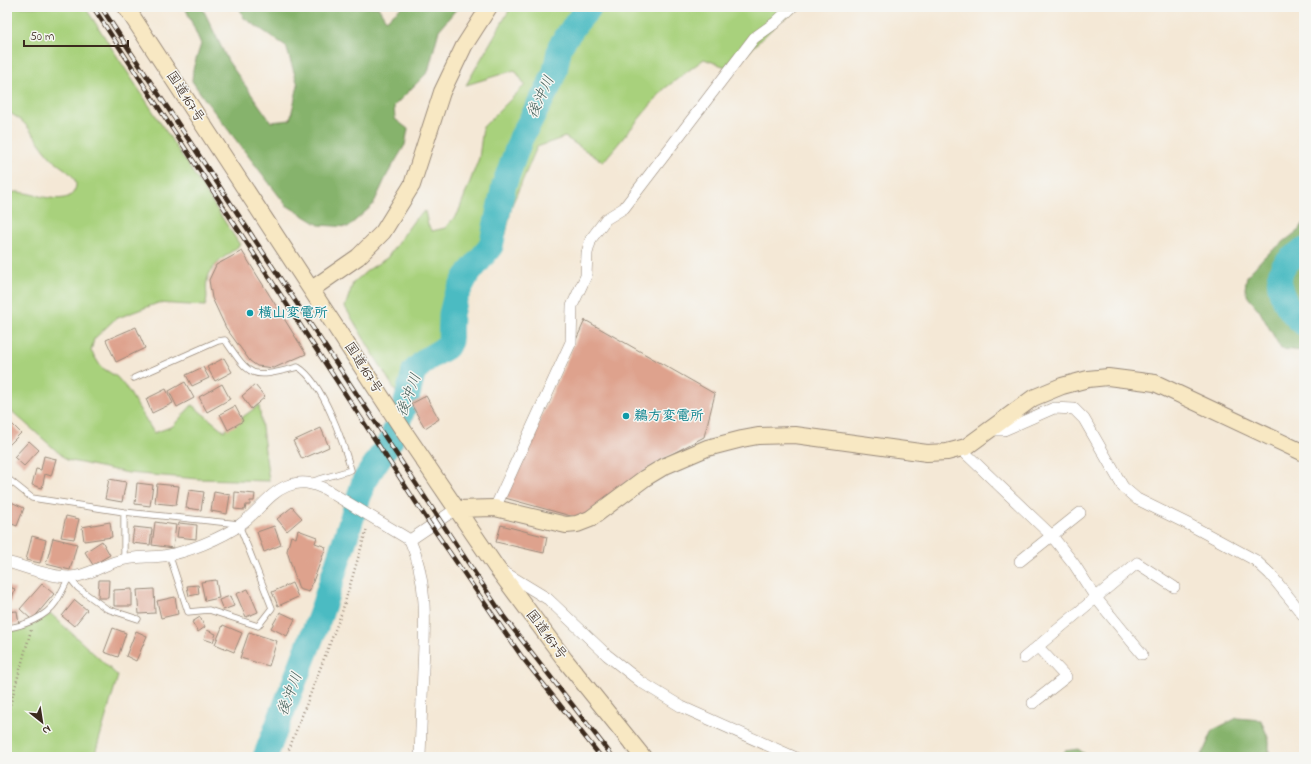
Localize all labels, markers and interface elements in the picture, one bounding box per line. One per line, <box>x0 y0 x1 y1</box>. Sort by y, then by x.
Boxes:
scale bar <box>24 22 128 48</box>
text: 50 m <box>30 28 54 46</box>
street label: 国道167号 <box>160 67 210 127</box>
water label: 後沖川 <box>522 72 560 122</box>
place label: 横山変電所 <box>258 303 328 324</box>
marker: 横山変電所 <box>245 308 255 318</box>
street label: 国道167号 <box>338 338 388 398</box>
water label: 後沖川 <box>391 370 427 420</box>
place label: 鵜方変電所 <box>634 406 704 427</box>
marker: 鵜方変電所 <box>621 411 631 421</box>
street label: 国道167号 <box>520 605 572 665</box>
water label: 後沖川 <box>272 669 308 719</box>
north arrow <box>22 702 62 742</box>
text: N <box>39 721 54 739</box>

